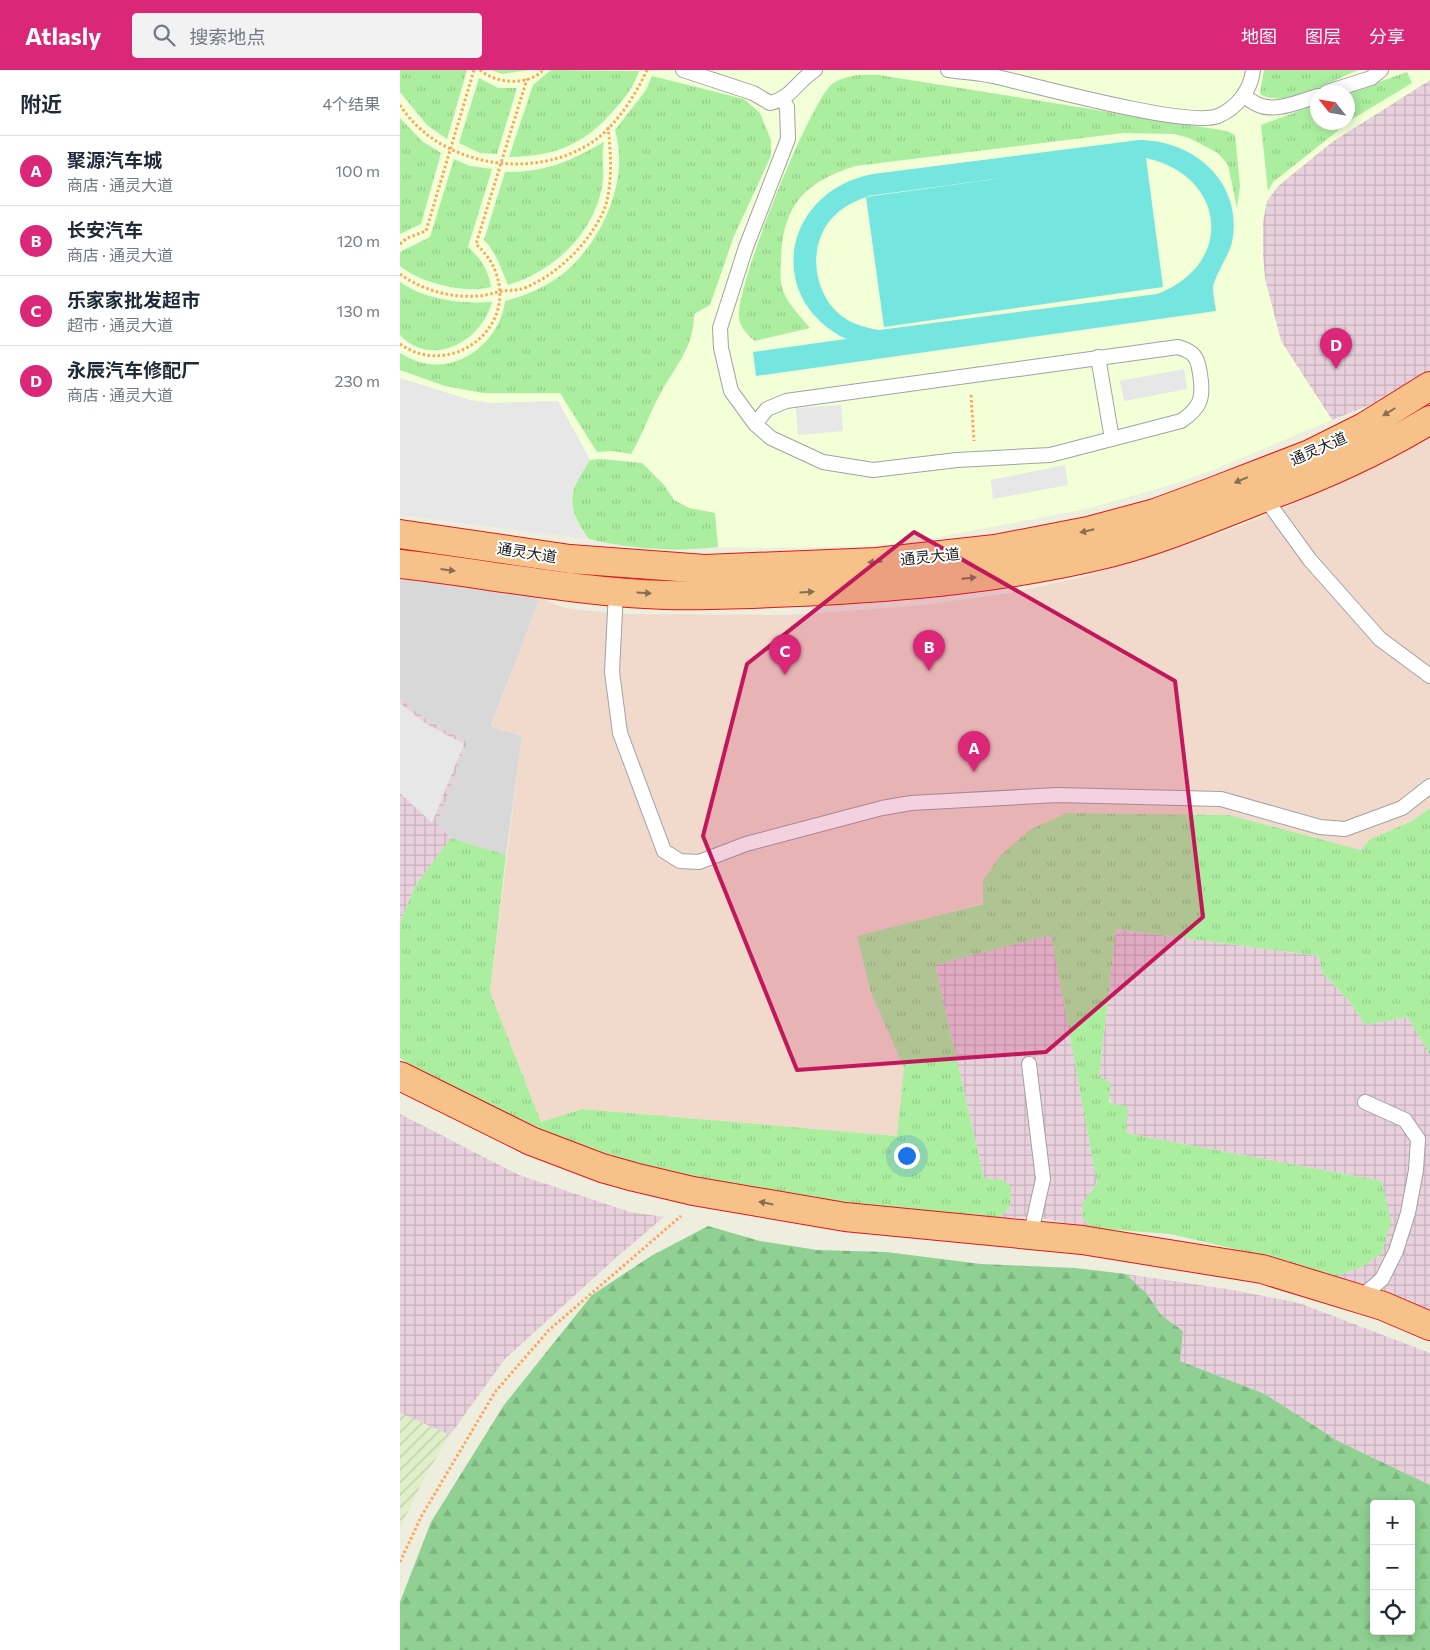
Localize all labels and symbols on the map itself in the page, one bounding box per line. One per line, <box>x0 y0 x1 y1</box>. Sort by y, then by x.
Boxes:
north arrow <box>1310 85 1355 130</box>
pin: D <box>1320 328 1352 369</box>
one-way arrow <box>1382 407 1395 417</box>
street label: 通灵大道 <box>1287 428 1349 468</box>
one-way arrow <box>1234 477 1249 484</box>
one-way arrow <box>1080 527 1095 535</box>
street label: 通灵大道 <box>496 538 558 566</box>
street label: 通灵大道 <box>899 544 961 568</box>
one-way arrow <box>867 558 883 566</box>
one-way arrow <box>441 566 457 574</box>
one-way arrow <box>961 574 977 582</box>
one-way arrow <box>799 587 815 595</box>
one-way arrow <box>637 590 653 598</box>
pin: B <box>913 630 945 671</box>
pin: C <box>769 634 801 675</box>
pin: A <box>958 731 990 772</box>
your location <box>894 1143 920 1169</box>
one-way arrow <box>757 1198 773 1206</box>

